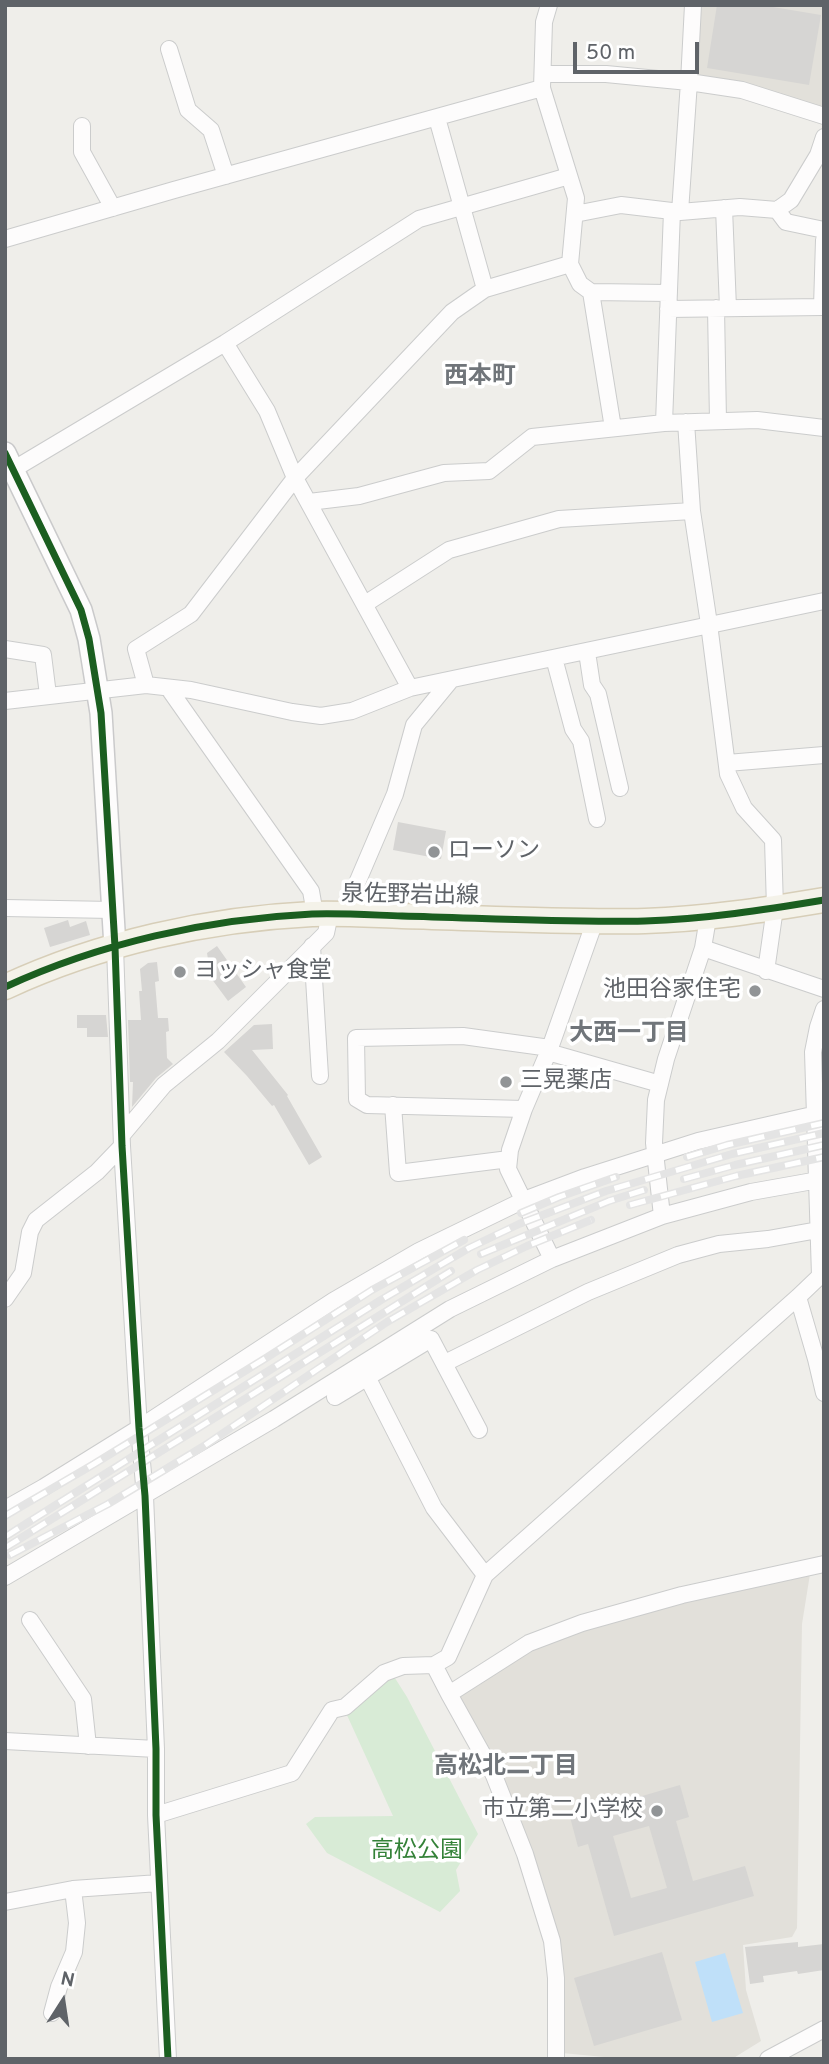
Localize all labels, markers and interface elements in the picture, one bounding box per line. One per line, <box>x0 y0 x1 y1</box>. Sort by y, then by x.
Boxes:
scale bar <box>577 28 703 72</box>
text: 50 m <box>586 40 635 67</box>
district label: 西本町 <box>444 364 516 392</box>
place label: ローソン <box>448 838 540 866</box>
marker: ローソン <box>426 844 442 860</box>
street label: 泉佐野岩出線 <box>341 882 479 912</box>
place label: ヨッシャ食堂 <box>194 958 332 986</box>
marker: ヨッシャ食堂 <box>172 964 188 980</box>
place label: 池田谷家住宅 <box>603 977 741 1005</box>
marker: 池田谷家住宅 <box>747 983 763 999</box>
district label: 大西一丁目 <box>569 1021 689 1049</box>
place label: 三晃薬店 <box>520 1068 612 1096</box>
marker: 三晃薬店 <box>498 1074 514 1090</box>
district label: 高松北二丁目 <box>434 1754 578 1782</box>
place label: 市立第二小学校 <box>482 1797 643 1825</box>
marker: 市立第二小学校 <box>649 1803 665 1819</box>
park label: 高松公園 <box>371 1838 463 1866</box>
north arrow <box>28 1966 98 2036</box>
text: N <box>58 1967 77 1994</box>

